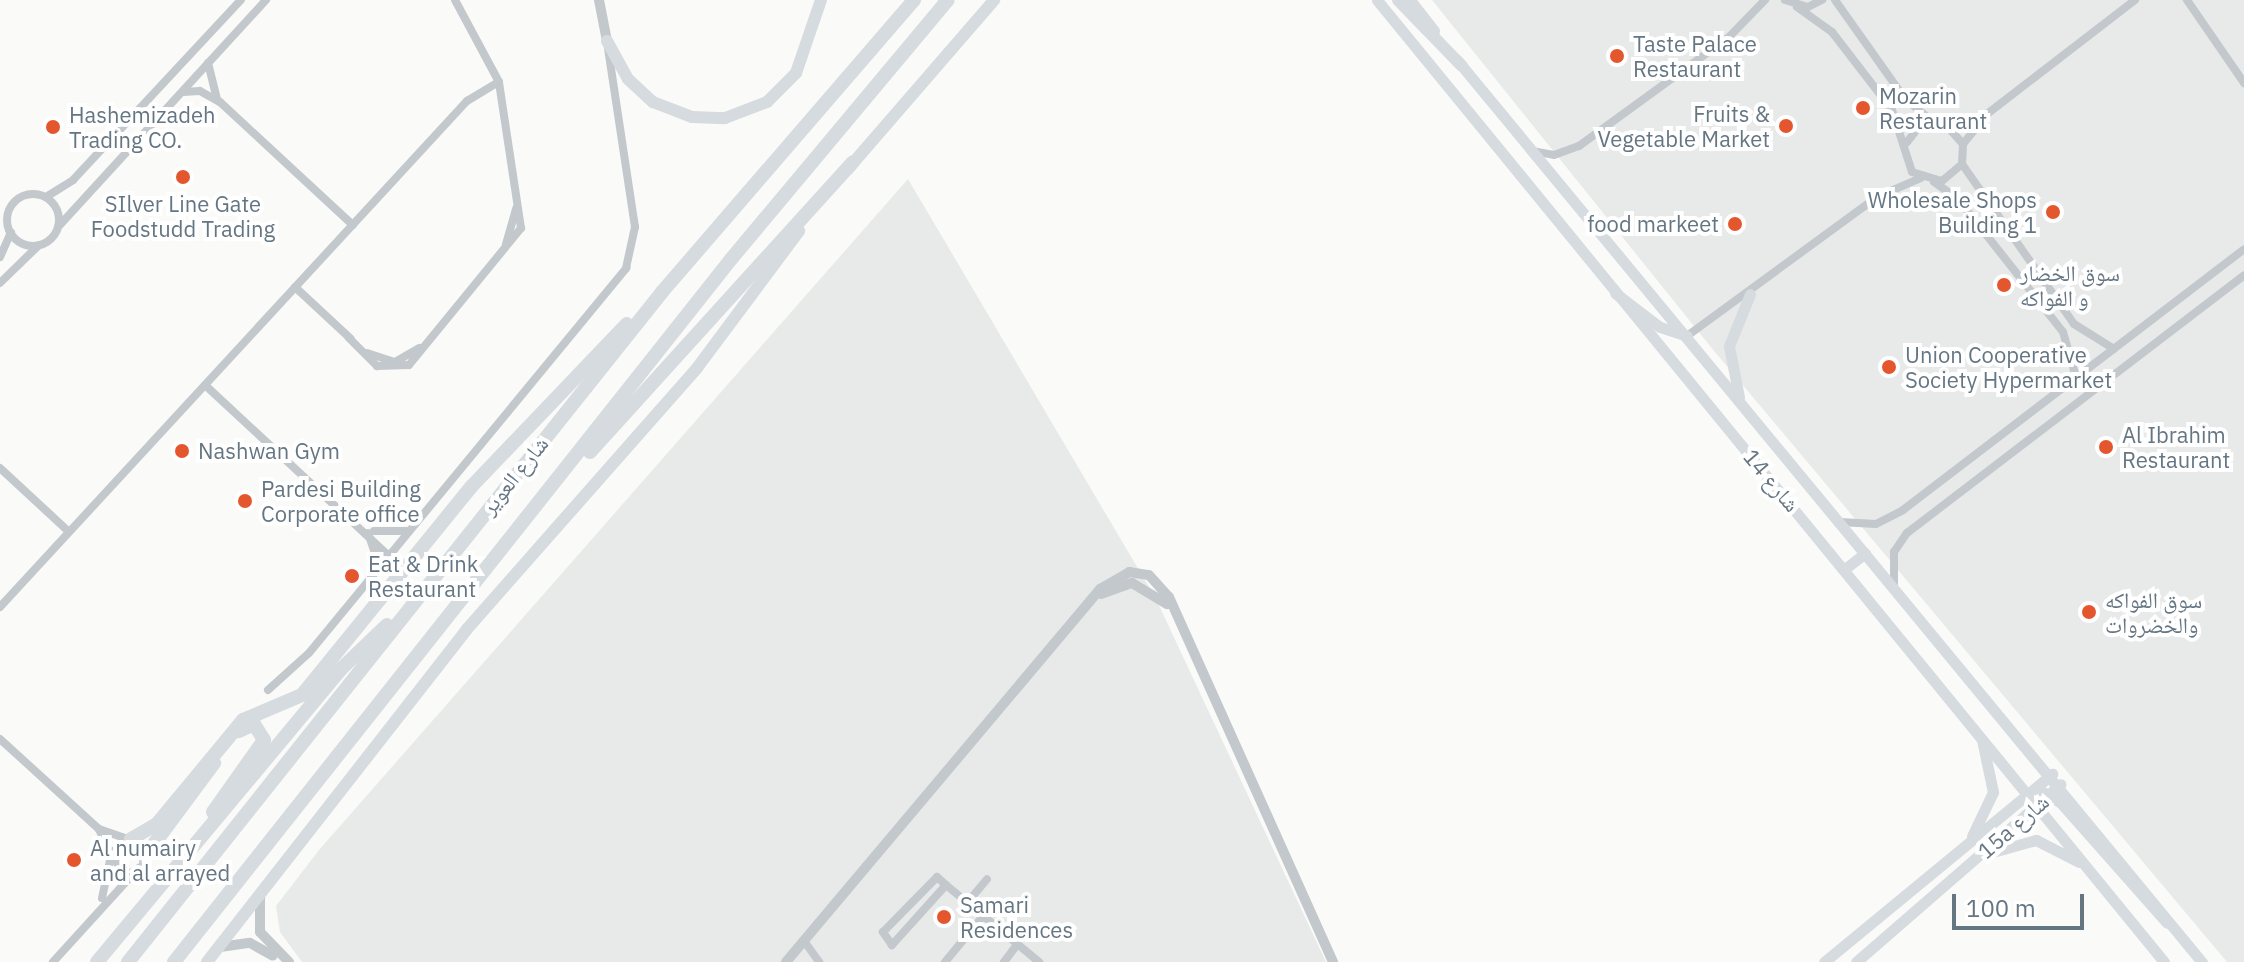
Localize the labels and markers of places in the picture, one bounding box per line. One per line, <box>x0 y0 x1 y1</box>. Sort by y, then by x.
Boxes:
place label: Taste Palace Restaurant <box>1633 30 1757 82</box>
marker: Taste Palace Restaurant <box>1608 47 1626 65</box>
place label: Mozarin Restaurant <box>1879 82 1987 134</box>
marker: Mozarin Restaurant <box>1854 99 1872 117</box>
place label: Fruits & Vegetable Market <box>1597 100 1770 152</box>
place label: Hashemizadeh Trading CO. <box>69 101 216 152</box>
marker: Fruits & Vegetable Market <box>1777 117 1795 135</box>
marker: Hashemizadeh Trading CO. <box>44 118 62 136</box>
marker: SIlver Line Gate Foodstudd Trading <box>174 168 192 186</box>
place label: Wholesale Shops Building 1 <box>1868 186 2037 238</box>
place label: SIlver Line Gate Foodstudd Trading <box>91 190 275 242</box>
marker: Wholesale Shops Building 1 <box>2044 203 2062 221</box>
place label: food markeet <box>1587 211 1719 237</box>
marker: food markeet <box>1726 215 1744 233</box>
place label: سوق الخضار و الفواكه <box>2020 259 2120 310</box>
marker: سوق الخضار و الفواكه <box>1995 276 2013 294</box>
place label: Union Cooperative Society Hypermarket <box>1905 341 2112 392</box>
marker: Union Cooperative Society Hypermarket <box>1880 358 1898 376</box>
place label: Al Ibrahim Restaurant <box>2122 421 2230 472</box>
place label: Nashwan Gym <box>198 438 340 464</box>
marker: Al Ibrahim Restaurant <box>2097 438 2115 456</box>
marker: Nashwan Gym <box>173 442 191 460</box>
place label: Pardesi Building Corporate office <box>261 475 421 526</box>
marker: Pardesi Building Corporate office <box>236 492 254 510</box>
place label: Eat & Drink Restaurant <box>368 550 478 602</box>
marker: Eat & Drink Restaurant <box>343 567 361 585</box>
place label: سوق الفواكه والخضروات <box>2105 586 2202 638</box>
marker: سوق الفواكه والخضروات <box>2080 603 2098 621</box>
place label: Al numairy and al arrayed <box>90 834 230 886</box>
marker: Al numairy and al arrayed <box>65 851 83 869</box>
place label: Samari Residences <box>960 891 1073 942</box>
marker: Samari Residences <box>935 908 953 926</box>

